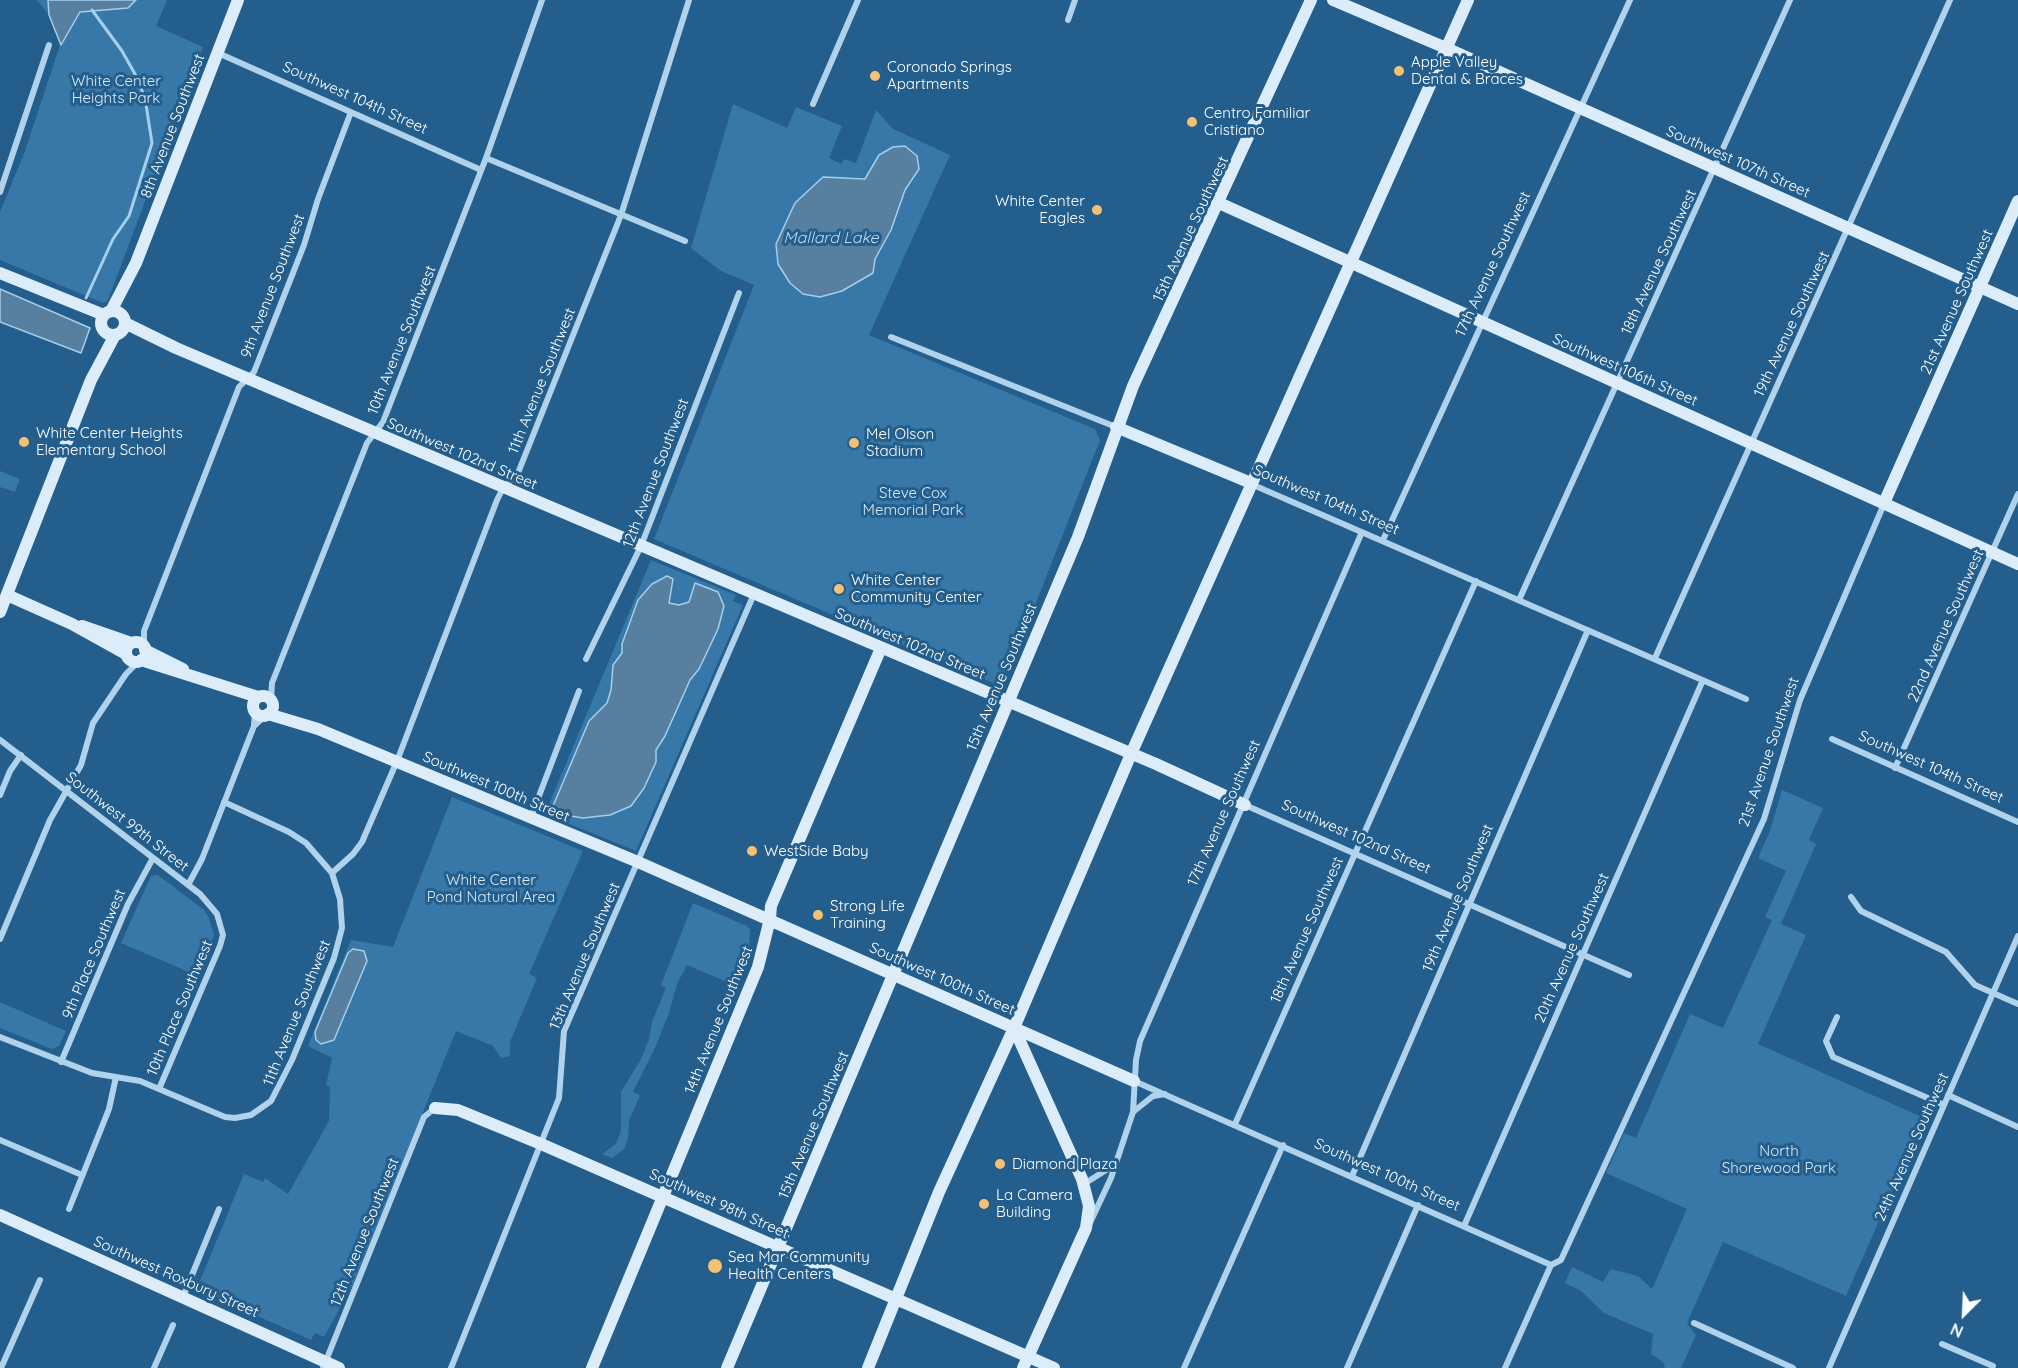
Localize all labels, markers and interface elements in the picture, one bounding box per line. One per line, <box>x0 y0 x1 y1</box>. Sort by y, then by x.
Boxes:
street label: 8th Avenue Southwest <box>137 51 209 201</box>
place label: Apple Valley Dental & Braces <box>1411 53 1523 88</box>
street label: Southwest 104th Street <box>280 58 430 138</box>
place label: Coronado Springs Apartments <box>887 58 1012 93</box>
marker: Apple Valley Dental & Braces <box>1392 64 1406 78</box>
marker: Coronado Springs Apartments <box>868 69 882 83</box>
park label: White Center Heights Park <box>71 72 161 107</box>
place label: Centro Familiar Cristiano <box>1204 104 1310 139</box>
marker: Centro Familiar Cristiano <box>1185 115 1199 129</box>
street label: Southwest 107th Street <box>1663 122 1813 202</box>
street label: 15th Avenue Southwest <box>1149 153 1233 305</box>
street label: 18th Avenue Southwest <box>1617 186 1701 338</box>
street label: 17th Avenue Southwest <box>1451 189 1535 339</box>
place label: White Center Eagles <box>995 192 1085 227</box>
marker: White Center Eagles <box>1090 203 1104 217</box>
street label: 9th Avenue Southwest <box>237 211 309 361</box>
street label: 21st Avenue Southwest <box>1917 227 1997 377</box>
water label: Mallard Lake <box>783 228 879 248</box>
street label: 19th Avenue Southwest <box>1750 248 1834 400</box>
street label: 10th Avenue Southwest <box>364 263 440 417</box>
street label: 11th Avenue Southwest <box>504 305 580 457</box>
street label: Southwest 106th Street <box>1550 330 1700 410</box>
street label: 12th Avenue Southwest <box>619 396 693 550</box>
street label: Southwest 102nd Street <box>384 414 540 494</box>
place label: White Center Heights Elementary School <box>36 424 183 459</box>
place label: Mel Olson Stadium <box>866 425 934 460</box>
marker: White Center Heights Elementary School <box>17 435 31 449</box>
marker: Mel Olson Stadium <box>847 436 861 450</box>
street label: Southwest 104th Street <box>1250 461 1402 539</box>
park label: Steve Cox Memorial Park <box>863 484 963 519</box>
street label: 22nd Avenue Southwest <box>1904 547 1988 705</box>
place label: White Center Community Center <box>851 571 982 606</box>
marker: White Center Community Center <box>832 582 846 596</box>
street label: 15th Avenue Southwest <box>963 601 1041 753</box>
street label: Southwest 102nd Street <box>832 604 988 684</box>
street label: 21st Avenue Southwest <box>1735 675 1803 829</box>
street label: Southwest 104th Street <box>1856 727 2006 807</box>
street label: 17th Avenue Southwest <box>1184 737 1264 889</box>
street label: Southwest 100th Street <box>420 748 572 826</box>
street label: Southwest 99th Street <box>62 768 192 876</box>
street label: Southwest 102nd Street <box>1279 796 1433 878</box>
street label: 19th Avenue Southwest <box>1419 822 1497 974</box>
place label: WestSide Baby <box>764 842 869 860</box>
marker: WestSide Baby <box>745 844 759 858</box>
street label: 18th Avenue Southwest <box>1267 854 1347 1006</box>
street label: 20th Avenue Southwest <box>1531 870 1613 1026</box>
park label: White Center Pond Natural Area <box>427 871 555 906</box>
street label: 13th Avenue Southwest <box>546 880 624 1032</box>
street label: 9th Place Southwest <box>58 886 130 1022</box>
place label: Strong Life Training <box>830 897 905 932</box>
marker: Strong Life Training <box>811 908 825 922</box>
street label: 11th Avenue Southwest <box>259 937 335 1089</box>
street label: 10th Place Southwest <box>143 938 217 1078</box>
street label: Southwest 100th Street <box>866 939 1018 1019</box>
street label: 14th Avenue Southwest <box>681 943 757 1097</box>
street label: 15th Avenue Southwest <box>775 1049 853 1201</box>
street label: 24th Avenue Southwest <box>1871 1070 1953 1224</box>
street label: Southwest 100th Street <box>1311 1135 1463 1215</box>
park label: North Shorewood Park <box>1722 1142 1836 1177</box>
street label: 12th Avenue Southwest <box>327 1155 403 1309</box>
place label: Diamond Plaza <box>1012 1155 1117 1173</box>
marker: Diamond Plaza <box>993 1157 1007 1171</box>
street label: Southwest 98th Street <box>646 1165 792 1243</box>
place label: La Camera Building <box>996 1186 1073 1221</box>
marker: La Camera Building <box>977 1197 991 1211</box>
street label: Southwest Roxbury Street <box>91 1232 261 1322</box>
place label: Sea Mar Community Health Centers <box>728 1248 870 1283</box>
marker: Sea Mar Community Health Centers <box>706 1257 724 1275</box>
north arrow <box>1934 1284 1994 1344</box>
text: N <box>1947 1319 1966 1342</box>

